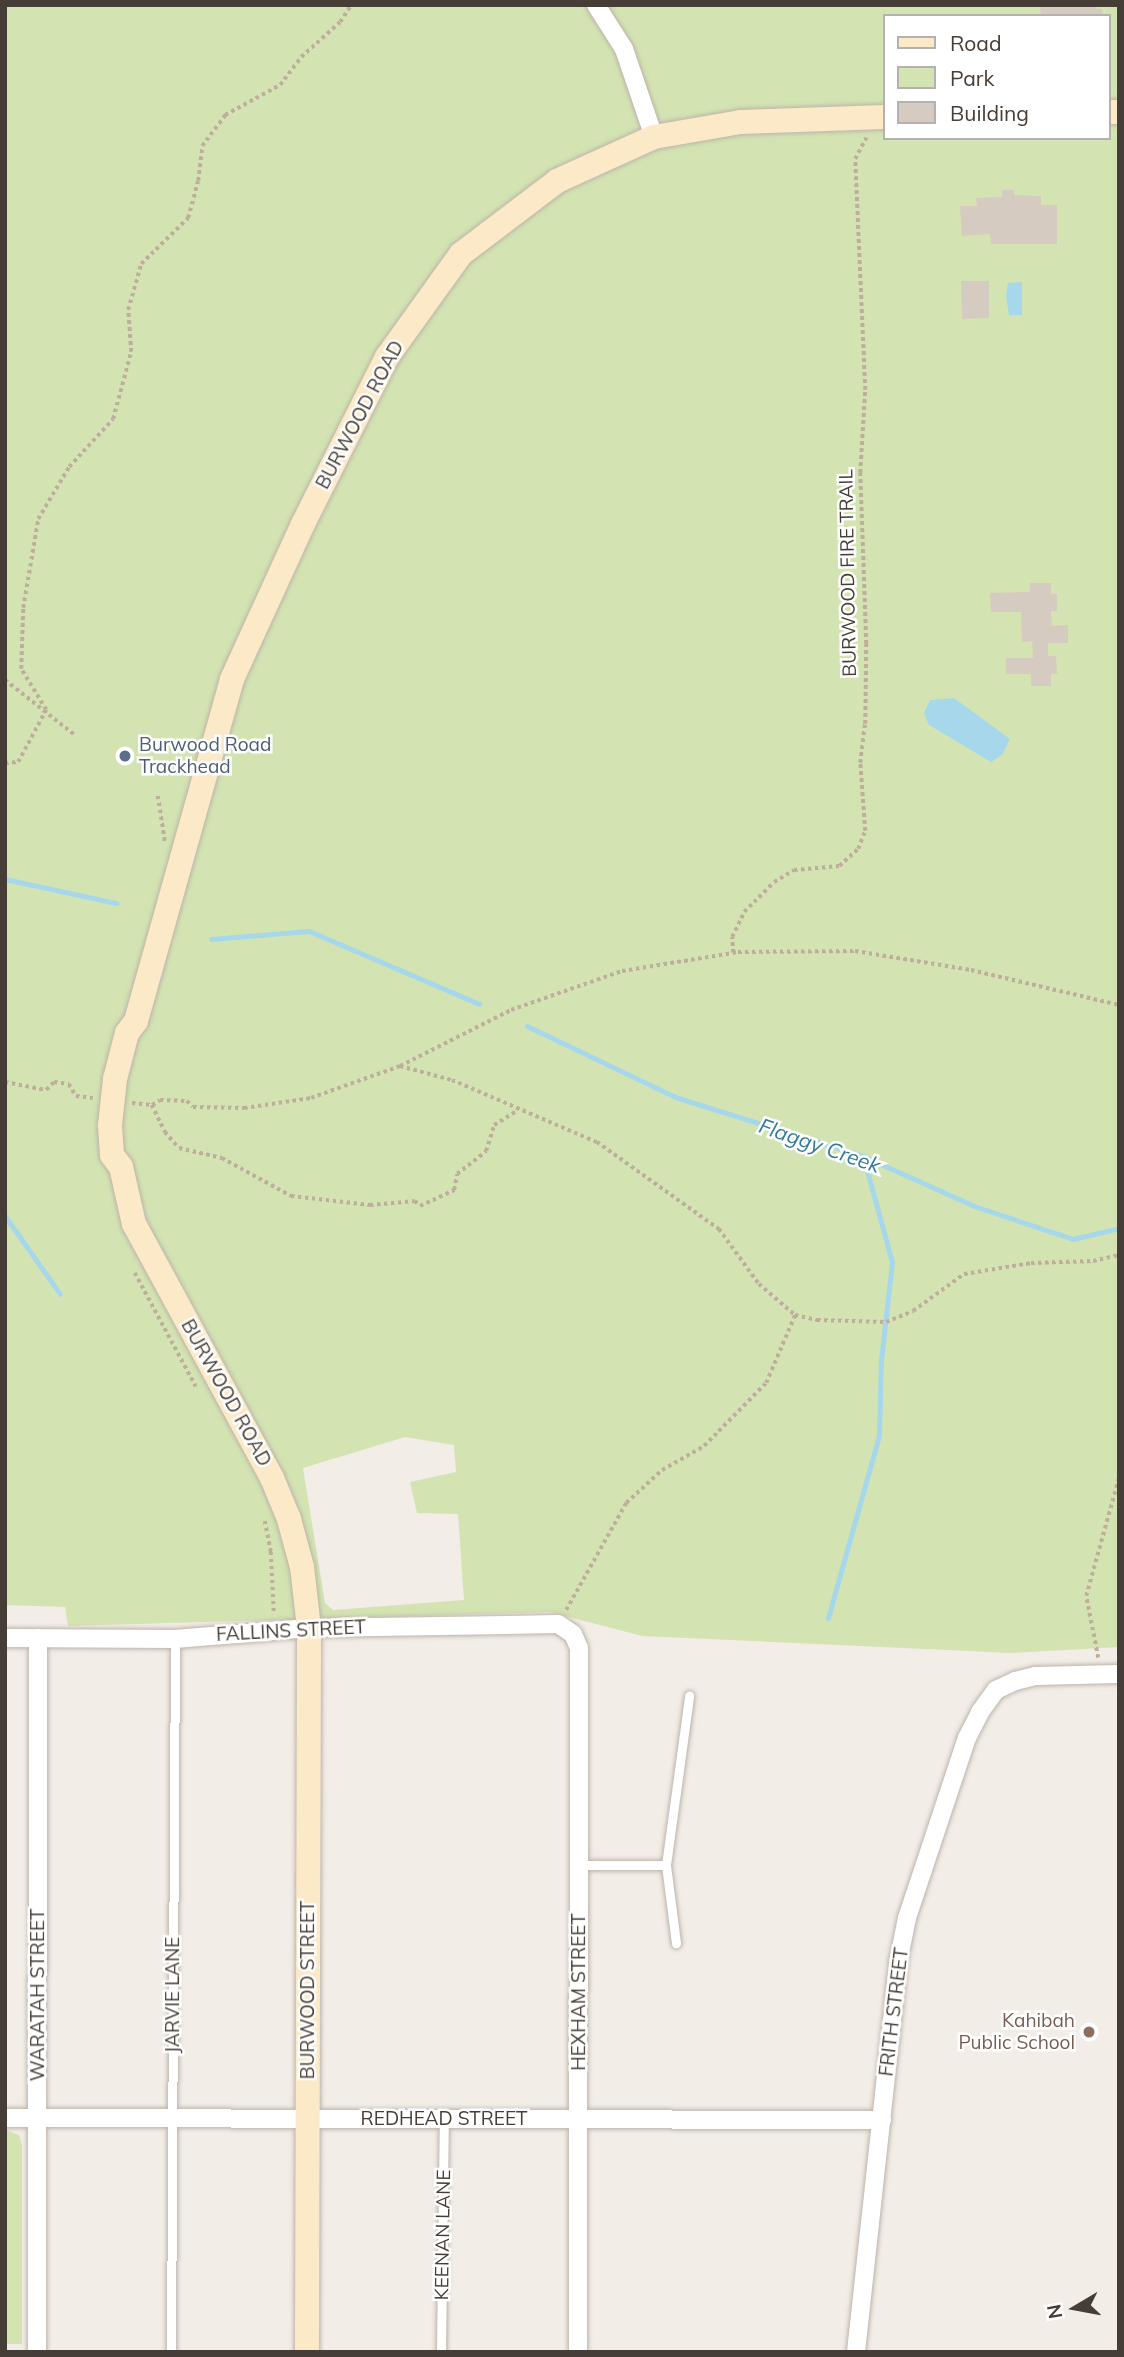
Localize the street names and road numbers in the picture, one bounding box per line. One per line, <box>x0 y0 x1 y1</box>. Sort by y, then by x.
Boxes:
street label: BURWOOD ROAD <box>311 337 409 493</box>
street label: BURWOOD FIRE TRAIL <box>835 469 861 677</box>
street label: BURWOOD ROAD <box>176 1315 276 1471</box>
street label: FALLINS STREET <box>216 1616 366 1646</box>
street label: BURWOOD STREET <box>297 1901 319 2079</box>
street label: WARATAH STREET <box>27 1909 49 2081</box>
street label: HEXHAM STREET <box>568 1913 590 2071</box>
street label: JARVIE LANE <box>162 1937 184 2053</box>
street label: FRITH STREET <box>875 1946 913 2078</box>
street label: REDHEAD STREET <box>361 2108 527 2130</box>
street label: KEENAN LANE <box>430 2169 456 2301</box>

